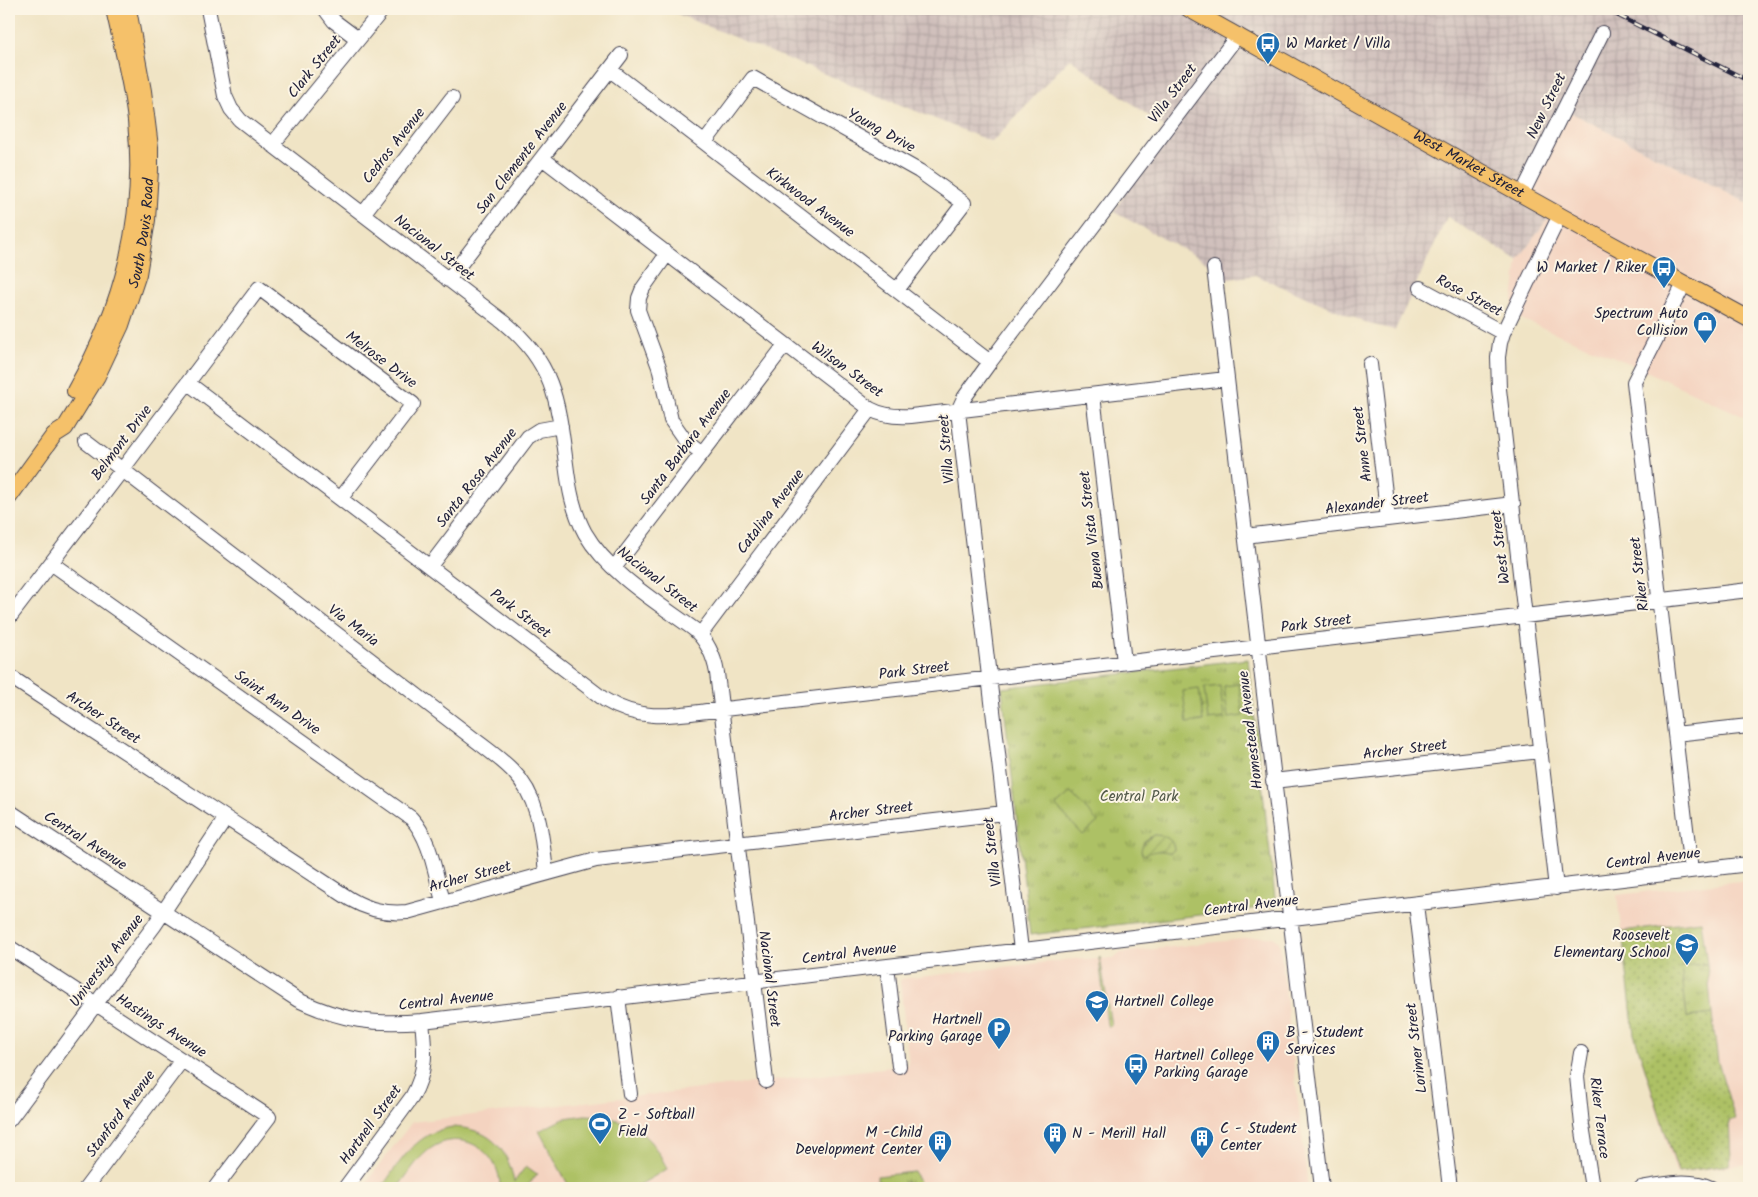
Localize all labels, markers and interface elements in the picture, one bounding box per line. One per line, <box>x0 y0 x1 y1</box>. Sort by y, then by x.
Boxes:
street label: Clark Street <box>282 30 348 104</box>
bus stop icon: W Market / Villa <box>1255 31 1281 65</box>
place label: W Market / Villa <box>1286 32 1390 56</box>
street label: Villa Street <box>1142 59 1204 129</box>
street label: New Street <box>1521 69 1573 143</box>
street label: San Clemente Avenue <box>470 96 574 220</box>
street label: Cedros Avenue <box>356 102 432 189</box>
street label: Young Drive <box>842 102 920 160</box>
street label: West Market Street <box>1408 124 1529 206</box>
street label: Kirkwood Avenue <box>761 162 860 245</box>
street label: South Davis Road <box>122 177 162 291</box>
street label: Nacional Street <box>388 209 480 287</box>
bus stop icon: W Market / Riker <box>1651 255 1677 289</box>
place label: W Market / Riker <box>1536 256 1647 280</box>
street label: Rose Street <box>1431 268 1507 324</box>
place label: Spectrum Auto Collision <box>1595 302 1688 343</box>
shop icon: Spectrum Auto Collision <box>1692 310 1718 344</box>
street label: Melrose Drive <box>340 325 422 395</box>
street label: Wilson Street <box>806 336 888 405</box>
street label: Santa Barbara Avenue <box>634 383 738 510</box>
street label: Belmont Drive <box>85 400 159 486</box>
street label: Anne Street <box>1346 405 1380 483</box>
street label: Villa Street <box>932 413 962 485</box>
street label: Santa Rosa Avenue <box>430 423 524 533</box>
street label: Catalina Avenue <box>731 464 811 560</box>
street label: Buena Vista Street <box>1073 469 1111 591</box>
street label: Alexander Street <box>1324 486 1430 522</box>
street label: West Street <box>1485 508 1517 586</box>
street label: Riker Street <box>1623 535 1656 613</box>
street label: Nacional Street <box>611 541 703 619</box>
street label: Park Street <box>484 583 556 645</box>
street label: Via Maria <box>322 599 384 653</box>
street label: Park Street <box>1279 608 1353 640</box>
street label: Park Street <box>877 655 951 687</box>
street label: Saint Ann Drive <box>229 664 325 742</box>
street label: Homestead Avenue <box>1232 669 1270 791</box>
street label: Archer Street <box>61 685 145 751</box>
street label: Archer Street <box>1362 733 1449 767</box>
park label: Central Park <box>1100 785 1179 809</box>
street label: Archer Street <box>828 795 915 829</box>
street label: Central Avenue <box>38 805 132 877</box>
street label: Villa Street <box>977 816 1009 888</box>
street label: Central Avenue <box>1604 841 1702 877</box>
street label: Archer Street <box>426 854 514 900</box>
street label: Central Avenue <box>1202 888 1300 924</box>
street label: University Avenue <box>64 909 150 1013</box>
place label: Roosevelt Elementary School <box>1553 924 1670 965</box>
street label: Nacional Street <box>751 929 787 1029</box>
school or university icon: Roosevelt Elementary School <box>1674 932 1700 966</box>
street label: Central Avenue <box>800 936 898 972</box>
street label: Central Avenue <box>397 984 495 1018</box>
street label: Hastings Avenue <box>111 987 212 1065</box>
school or university icon: Hartnell College <box>1084 989 1110 1023</box>
place label: Hartnell College <box>1114 990 1214 1014</box>
street label: Lorimer Street <box>1400 1001 1434 1095</box>
place label: Hartnell Parking Garage <box>888 1008 982 1049</box>
parking icon: Hartnell Parking Garage <box>986 1016 1012 1050</box>
place label: B - Student Services <box>1286 1021 1364 1062</box>
building icon: B - Student Services <box>1255 1029 1281 1063</box>
place label: Hartnell College Parking Garage <box>1154 1044 1254 1085</box>
bus stop icon: Hartnell College Parking Garage <box>1123 1052 1149 1086</box>
street label: Stanford Avenue <box>80 1065 162 1163</box>
street label: Riker Terrace <box>1582 1076 1616 1161</box>
street label: Hartnell Street <box>334 1080 408 1170</box>
place label: Z - Softball Field <box>618 1103 695 1144</box>
sports icon: Z - Softball Field <box>587 1111 613 1145</box>
place label: C - Student Center <box>1220 1117 1297 1158</box>
place label: M -Child Development Center <box>795 1121 923 1162</box>
building icon: N - Merill Hall <box>1042 1121 1068 1155</box>
place label: N - Merill Hall <box>1072 1122 1166 1146</box>
building icon: C - Student Center <box>1189 1125 1215 1159</box>
building icon: M -Child Development Center <box>927 1129 953 1163</box>

